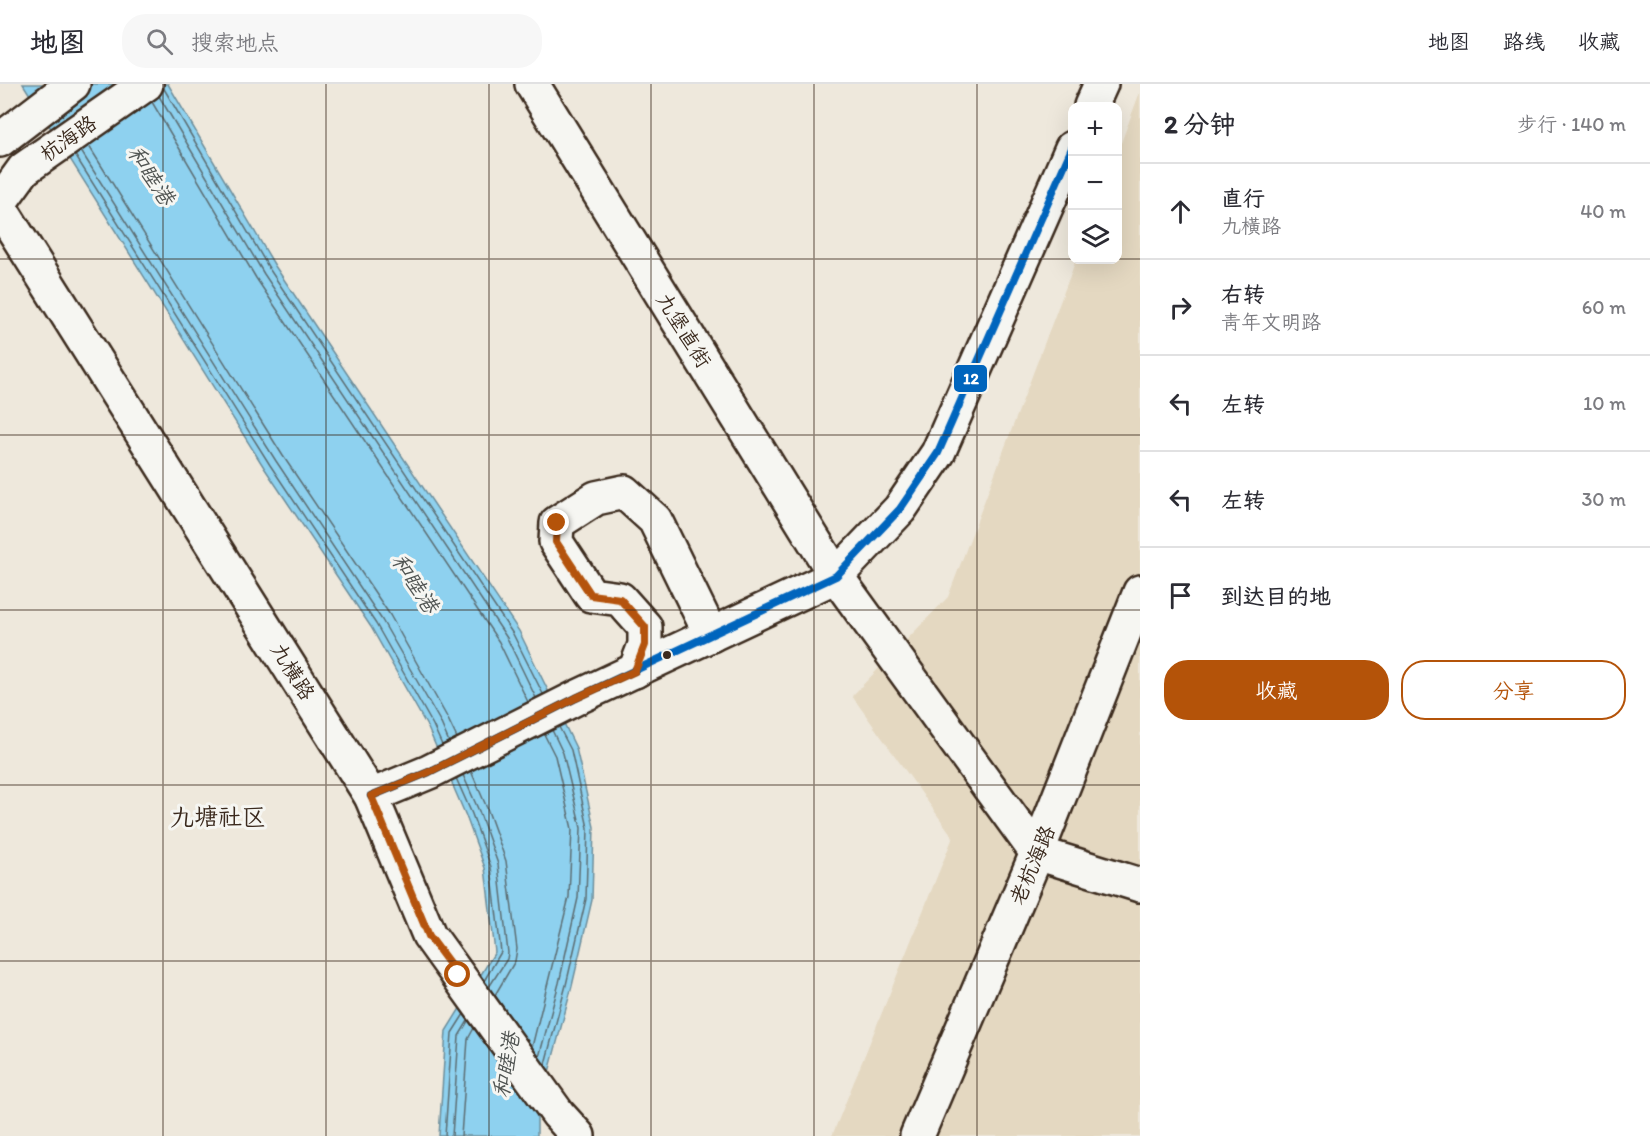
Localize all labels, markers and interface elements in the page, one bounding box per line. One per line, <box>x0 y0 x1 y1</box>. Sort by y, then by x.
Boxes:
search box <box>122 14 542 68</box>
text: 地图 <box>30 25 86 59</box>
icon: search <box>143 25 176 58</box>
text: 搜索地点 <box>191 29 279 56</box>
text: 地图 <box>1428 29 1470 54</box>
text: 路线 <box>1503 29 1545 54</box>
text: 收藏 <box>1578 29 1620 54</box>
map controls <box>1068 102 1122 264</box>
button: + <box>1068 102 1122 156</box>
text: 2 分钟 <box>1164 108 1236 140</box>
street label: 杭海路 <box>35 110 101 166</box>
text: 步行 · 140 m <box>1517 112 1626 136</box>
water label: 和睦港 <box>122 140 181 212</box>
button: − <box>1068 156 1122 210</box>
text: 直行 <box>1221 185 1265 212</box>
icon: ahead <box>1164 195 1197 228</box>
text: 40 m <box>1580 199 1626 223</box>
button: layers <box>1068 210 1122 264</box>
text: 九横路 <box>1221 214 1281 238</box>
text: 右转 <box>1221 281 1265 308</box>
street label: 九堡直街 <box>651 288 717 372</box>
icon: right <box>1164 291 1197 324</box>
text: 60 m <box>1582 295 1626 319</box>
text: 青年文明路 <box>1221 310 1321 334</box>
line badge: 12 <box>953 364 988 393</box>
text: 12 <box>963 369 980 388</box>
icon: left <box>1164 387 1197 420</box>
text: 左转 <box>1221 391 1265 418</box>
text: 10 m <box>1583 391 1626 415</box>
icon: left <box>1164 483 1197 516</box>
text: 左转 <box>1221 487 1265 514</box>
text: 30 m <box>1581 487 1626 511</box>
route end <box>543 509 569 535</box>
water label: 和睦港 <box>386 548 445 620</box>
icon: arrive <box>1164 579 1197 612</box>
text: 到达目的地 <box>1221 583 1331 610</box>
street label: 九横路 <box>266 638 320 704</box>
unlabelled marker <box>661 649 673 661</box>
button: 收藏 <box>1164 660 1389 720</box>
button: 分享 <box>1401 660 1626 720</box>
district label: 九塘社区 <box>170 802 266 831</box>
street label: 老杭海路 <box>1004 821 1060 909</box>
route start <box>444 961 470 987</box>
water label: 和睦港 <box>487 1028 525 1100</box>

